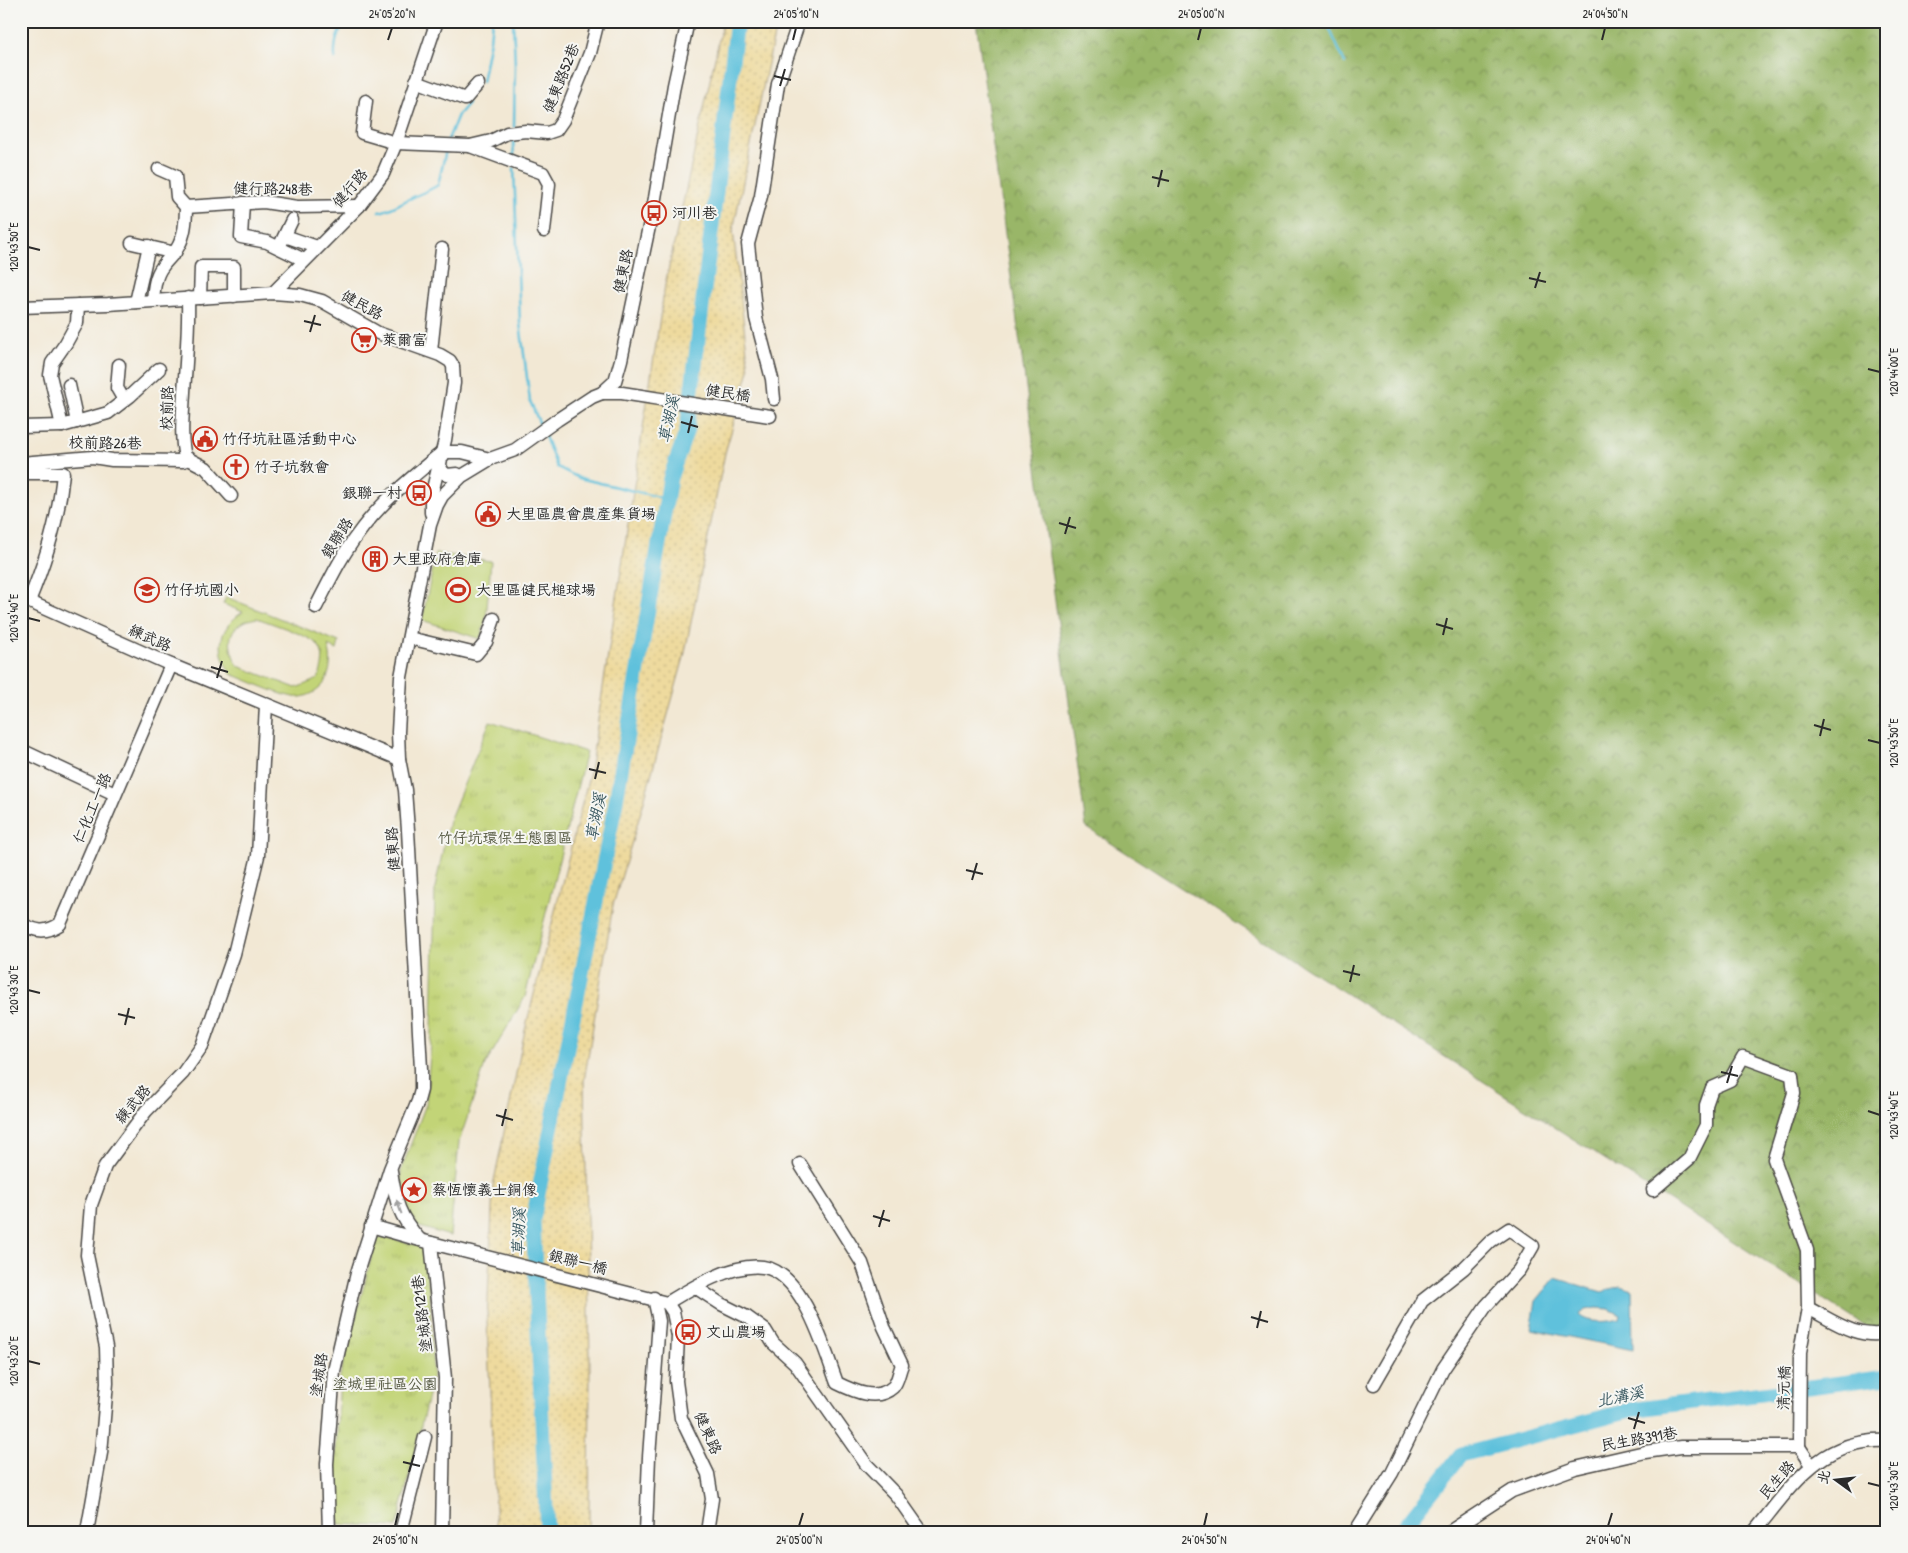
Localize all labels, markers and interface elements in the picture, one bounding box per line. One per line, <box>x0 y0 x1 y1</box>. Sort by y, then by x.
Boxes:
text: 24°05'20"N <box>369 5 415 22</box>
text: 24°05'10"N <box>773 5 819 22</box>
text: 24°05'00"N <box>1178 5 1224 22</box>
text: 24°04'50"N <box>1582 5 1628 22</box>
street label: 健東路52巷 <box>537 40 584 116</box>
street label: 健行路 <box>327 164 372 212</box>
street label: 健行路248巷 <box>233 177 313 200</box>
bus stop icon: 河川巷 <box>641 200 667 226</box>
place label: 河川巷 <box>672 202 717 223</box>
text: 120°43'50"E <box>5 222 22 272</box>
street label: 健東路 <box>608 247 637 295</box>
street label: 健民路 <box>337 284 387 325</box>
supermarket icon: 萊爾富 <box>351 327 377 353</box>
place label: 萊爾富 <box>382 329 427 350</box>
text: 120°44'00"E <box>1885 347 1902 396</box>
street label: 健民橋 <box>704 379 752 406</box>
street label: 校前路 <box>155 385 178 431</box>
water label: 草湖溪 <box>652 392 684 445</box>
public building icon: 竹仔坑社區活動中心 <box>192 426 218 452</box>
place label: 竹仔坑社區活動中心 <box>222 428 357 449</box>
street label: 校前路26巷 <box>68 431 142 454</box>
church icon: 竹子坑教會 <box>223 454 249 480</box>
place label: 竹子坑教會 <box>254 456 329 477</box>
bus stop icon: 銀聯一村 <box>406 480 432 506</box>
place label: 銀聯一村 <box>342 482 402 503</box>
public building icon: 大里區農會農產集貨場 <box>475 501 501 527</box>
place label: 大里區農會農產集貨場 <box>506 503 656 524</box>
street label: 銀聯路 <box>316 513 358 562</box>
building icon: 大里政府倉庫 <box>362 546 388 572</box>
place label: 大里政府倉庫 <box>392 548 482 569</box>
school or university icon: 竹仔坑國小 <box>134 577 160 603</box>
sports icon: 大里區健民槌球場 <box>445 577 471 603</box>
place label: 竹仔坑國小 <box>164 579 239 600</box>
place label: 大里區健民槌球場 <box>476 579 596 600</box>
text: 120°43'40"E <box>5 593 22 642</box>
street label: 練武路 <box>125 619 175 656</box>
text: 120°43'50"E <box>1885 718 1902 768</box>
street label: 仁化工一路 <box>67 769 116 846</box>
water label: 草湖溪 <box>580 790 611 843</box>
street label: 健東路 <box>380 826 405 872</box>
park label: 竹仔坑環保生態園區 <box>437 827 573 848</box>
text: 120°43'30"E <box>5 964 22 1015</box>
street label: 練武路 <box>110 1080 155 1128</box>
text: 120°43'40"E <box>1885 1090 1902 1139</box>
place icon: 蔡恆懷義士銅像 <box>401 1177 427 1203</box>
place label: 蔡恆懷義士銅像 <box>432 1179 537 1200</box>
one-way arrow <box>395 1199 403 1214</box>
water label: 草湖溪 <box>506 1207 530 1256</box>
street label: 銀聯一橋 <box>546 1244 610 1279</box>
street label: 塗城路121巷 <box>406 1274 437 1354</box>
bus stop icon: 文山農場 <box>675 1319 701 1345</box>
place label: 文山農場 <box>706 1321 766 1342</box>
text: 120°43'20"E <box>5 1335 22 1386</box>
street label: 塗城路 <box>305 1351 332 1399</box>
street label: 清元橋 <box>1773 1365 1794 1411</box>
park label: 塗城里社區公園 <box>332 1373 438 1394</box>
water label: 北溝溪 <box>1594 1380 1647 1412</box>
street label: 健東路 <box>690 1408 727 1458</box>
street label: 民生路391巷 <box>1599 1421 1679 1456</box>
street label: 民生路 <box>1754 1456 1799 1504</box>
north arrow <box>1810 1456 1860 1506</box>
text: 120°43'30"E <box>1885 1460 1902 1511</box>
text: 北 <box>1812 1467 1834 1486</box>
text: 24°05'10"N <box>372 1531 418 1548</box>
text: 24°05'00"N <box>776 1531 822 1548</box>
text: 24°04'50"N <box>1181 1531 1227 1548</box>
text: 24°04'40"N <box>1586 1531 1630 1548</box>

